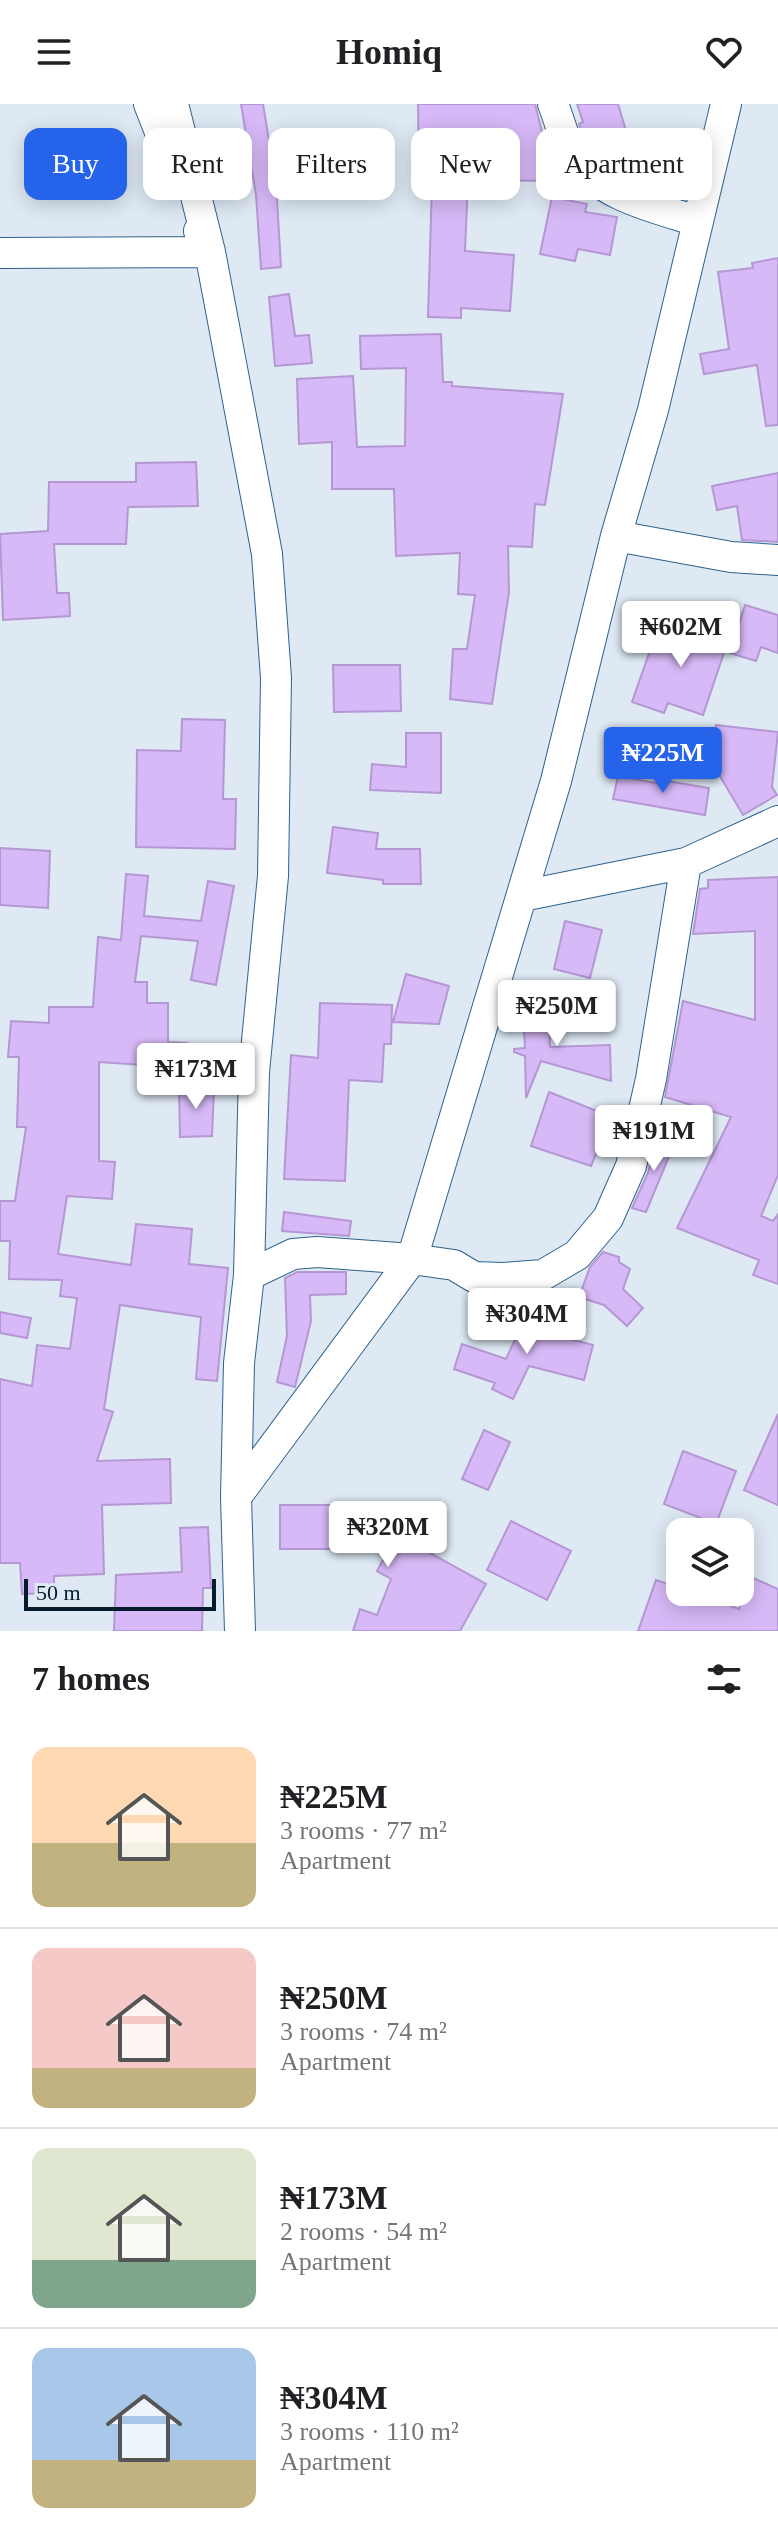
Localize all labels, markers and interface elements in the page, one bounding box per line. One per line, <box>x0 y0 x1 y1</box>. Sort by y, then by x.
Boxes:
icon: menu <box>32 30 76 74</box>
icon: heart <box>702 30 746 74</box>
text: Homiq <box>336 32 442 72</box>
chip: Buy <box>24 128 127 200</box>
chip: Rent <box>143 128 252 200</box>
chip: Filters <box>268 128 395 200</box>
chip: New <box>411 128 520 200</box>
chip: Apartment <box>536 128 712 200</box>
pin: ₦602M <box>625 601 737 669</box>
text: ₦602M <box>640 612 722 641</box>
pin: ₦225M <box>607 727 719 795</box>
text: ₦225M <box>622 738 704 767</box>
pin: ₦250M <box>501 980 613 1048</box>
text: ₦250M <box>516 991 598 1020</box>
pin: ₦173M <box>140 1043 252 1111</box>
text: ₦173M <box>155 1054 237 1083</box>
pin: ₦191M <box>598 1105 710 1173</box>
text: ₦191M <box>613 1116 695 1145</box>
pin: ₦304M <box>471 1288 583 1356</box>
text: ₦304M <box>486 1299 568 1328</box>
pin: ₦320M <box>332 1501 444 1569</box>
text: ₦320M <box>347 1512 429 1541</box>
map controls <box>666 1518 754 1606</box>
button: layers <box>666 1518 754 1606</box>
scale bar <box>24 1575 216 1611</box>
text: 50 m <box>36 1580 81 1605</box>
icon: filters <box>702 1657 746 1701</box>
text: 7 homes <box>32 1660 150 1697</box>
text: ₦225M <box>280 1778 388 1815</box>
icon: home <box>96 1779 192 1875</box>
text: 3 rooms · 77 m² <box>280 1816 447 1845</box>
text: Apartment <box>280 1846 391 1875</box>
text: ₦250M <box>280 1979 388 2016</box>
icon: home <box>96 1980 192 2076</box>
text: 3 rooms · 74 m² <box>280 2017 447 2046</box>
text: Apartment <box>280 2047 391 2076</box>
text: ₦173M <box>280 2179 388 2216</box>
icon: home <box>96 2180 192 2276</box>
text: 2 rooms · 54 m² <box>280 2217 447 2246</box>
text: Apartment <box>280 2247 391 2276</box>
text: ₦304M <box>280 2379 388 2416</box>
icon: home <box>96 2380 192 2476</box>
text: 3 rooms · 110 m² <box>280 2417 459 2446</box>
text: Apartment <box>280 2447 391 2476</box>

